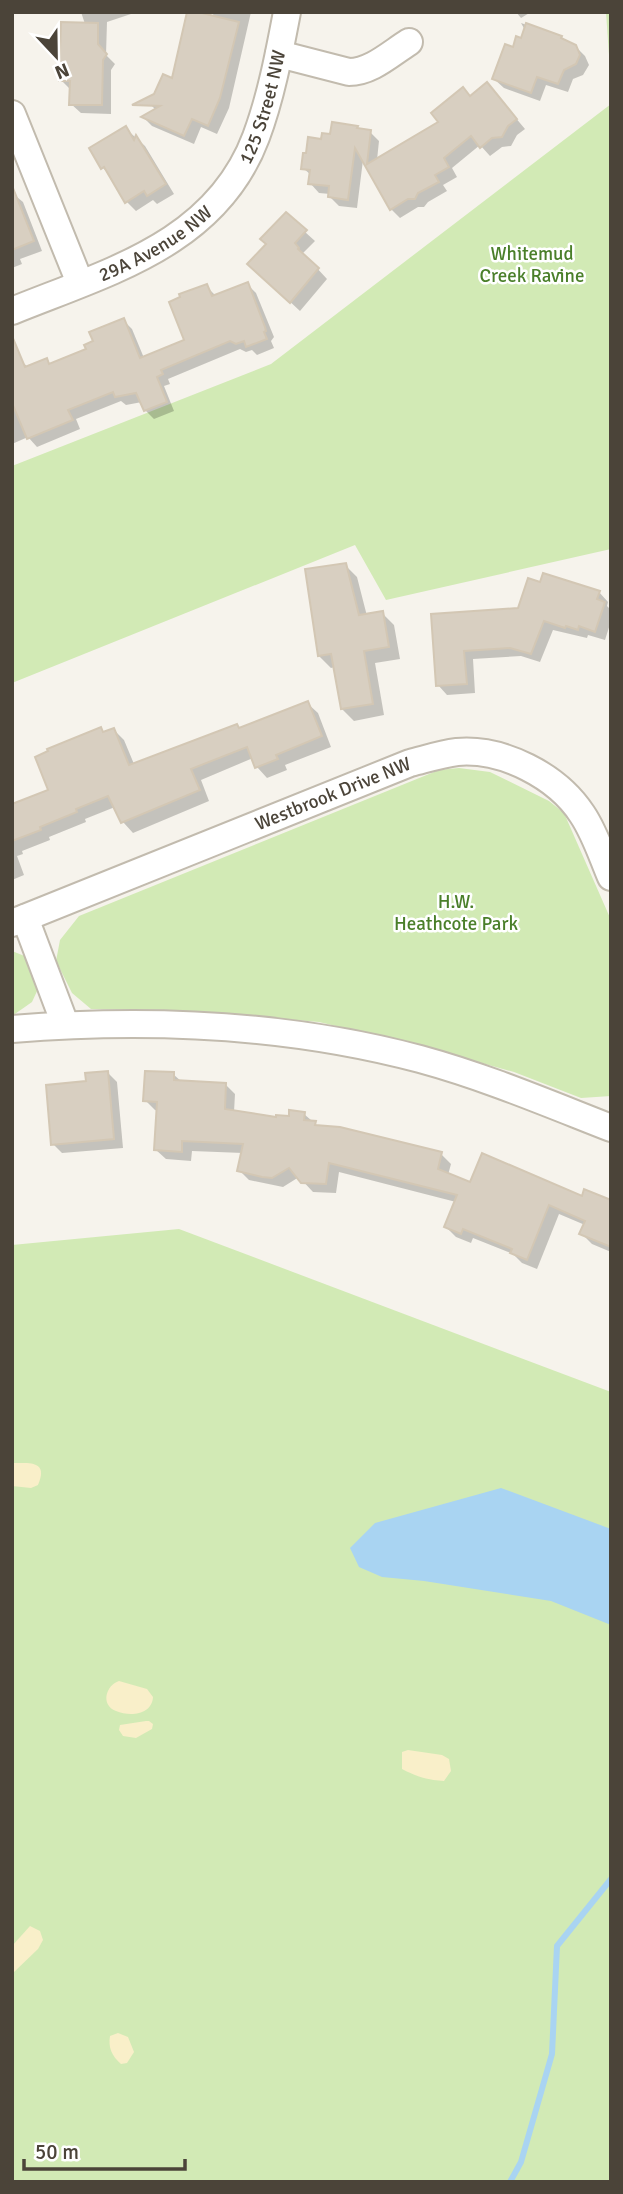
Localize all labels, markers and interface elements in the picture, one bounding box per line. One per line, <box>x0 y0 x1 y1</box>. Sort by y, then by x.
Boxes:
north arrow <box>21 21 91 91</box>
street label: 125 Street NW <box>234 48 291 168</box>
text: N <box>51 57 73 84</box>
street label: 29A Avenue NW <box>95 200 217 287</box>
park label: Whitemud Creek Ravine <box>480 242 584 288</box>
street label: Westbrook Drive NW <box>252 752 414 836</box>
park label: H.W. Heathcote Park <box>394 890 518 936</box>
scale bar <box>24 2128 186 2172</box>
text: 50 m <box>35 2139 79 2165</box>

